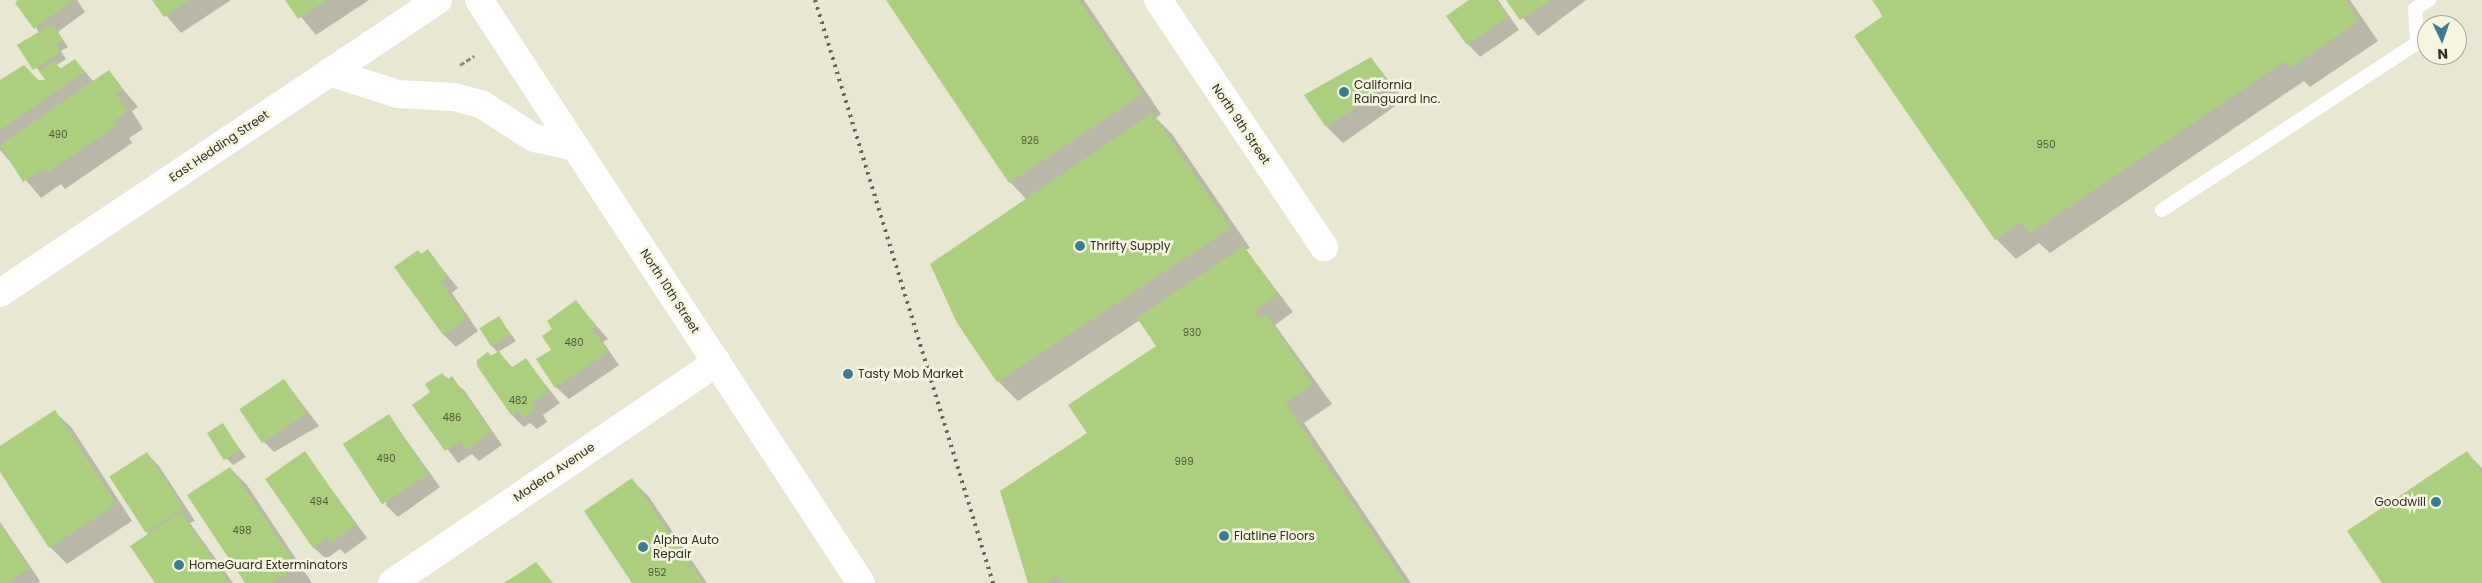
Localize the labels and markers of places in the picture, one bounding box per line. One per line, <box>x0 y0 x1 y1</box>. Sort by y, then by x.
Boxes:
place label: California Rainguard Inc. <box>1354 78 1440 106</box>
marker: California Rainguard Inc. <box>1338 86 1350 98</box>
place label: Thrifty Supply <box>1090 239 1171 253</box>
marker: Thrifty Supply <box>1074 240 1086 252</box>
place label: Tasty Mob Market <box>858 367 963 381</box>
marker: Tasty Mob Market <box>842 368 854 380</box>
place label: Goodwill <box>2374 495 2426 509</box>
marker: Goodwill <box>2430 496 2442 508</box>
place label: Flatline Floors <box>1234 529 1315 543</box>
marker: Flatline Floors <box>1218 530 1230 542</box>
place label: Alpha Auto Repair <box>653 533 719 561</box>
marker: Alpha Auto Repair <box>637 541 649 553</box>
place label: HomeGuard Exterminators <box>189 558 348 572</box>
marker: HomeGuard Exterminators <box>173 559 185 571</box>

